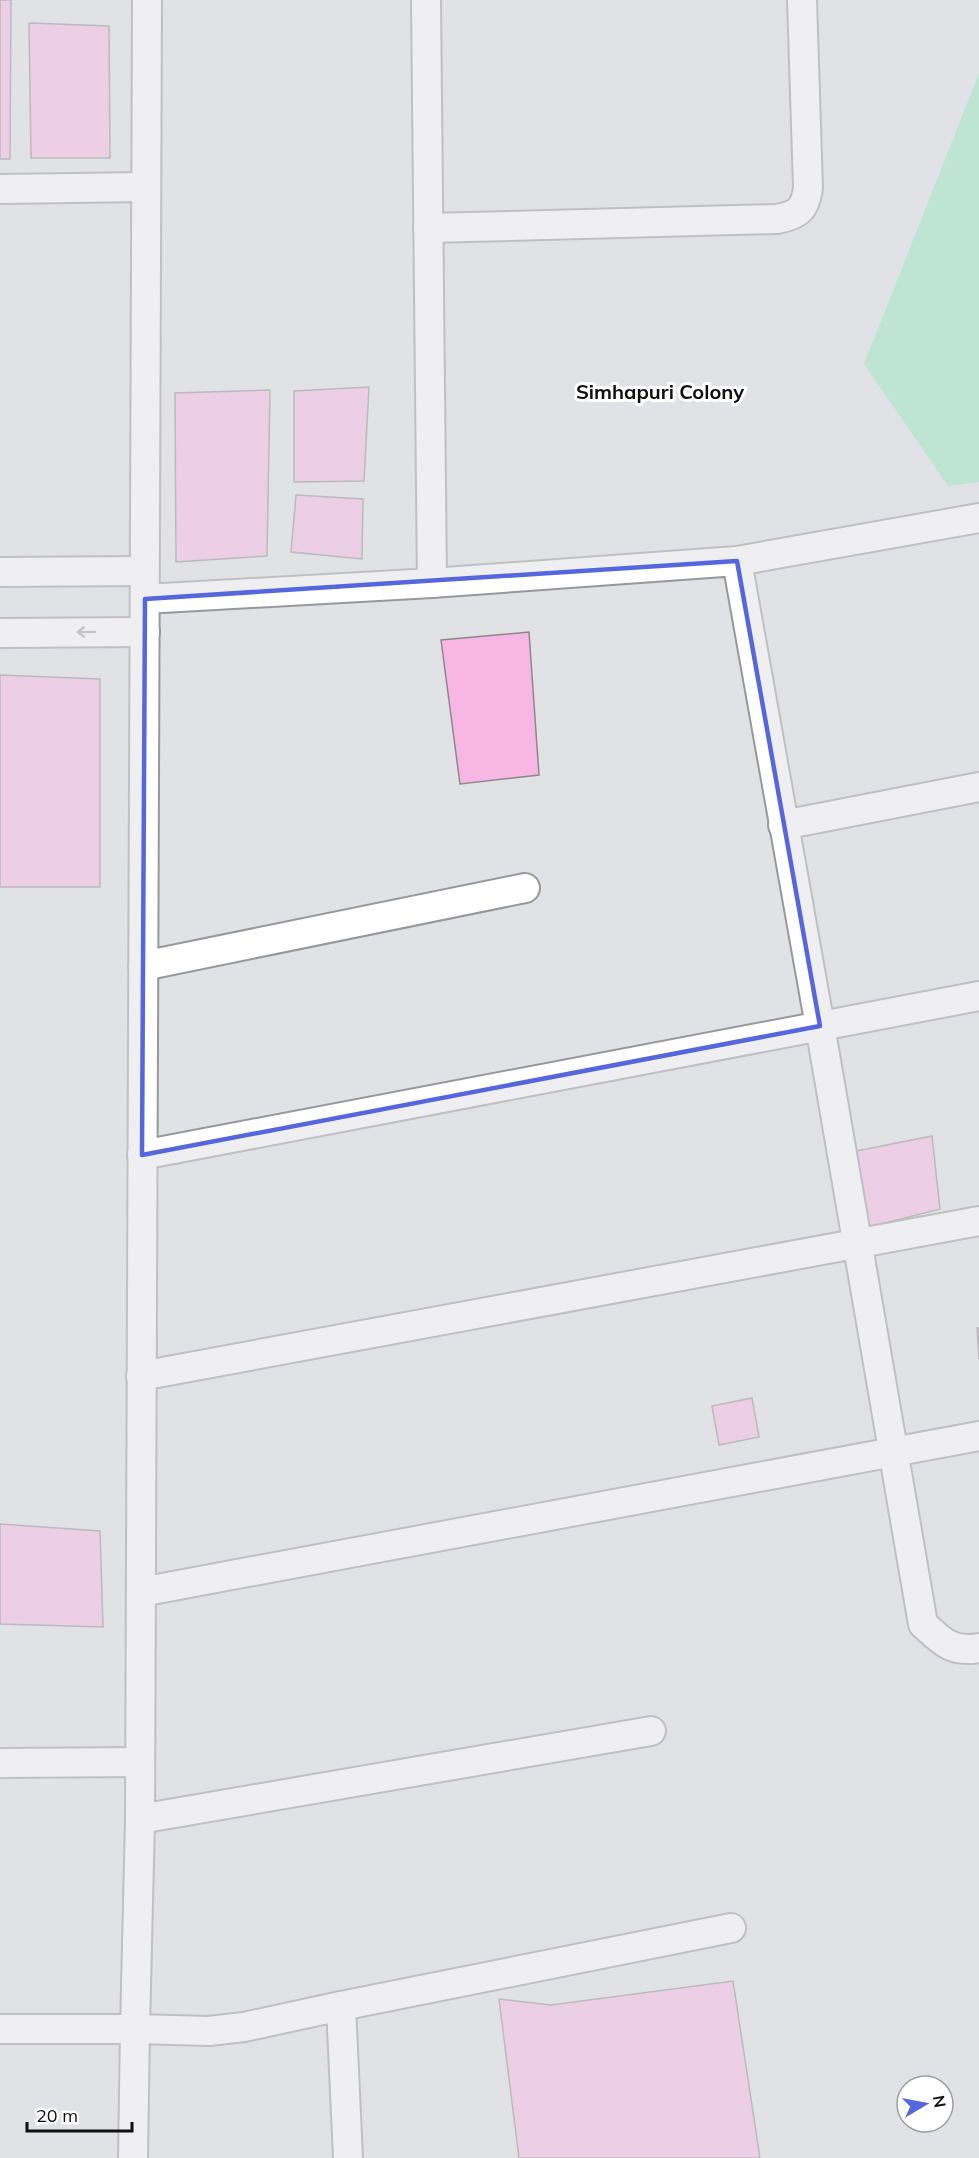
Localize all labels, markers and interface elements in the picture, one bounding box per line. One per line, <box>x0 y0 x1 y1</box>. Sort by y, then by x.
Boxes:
district label: Simhapuri Colony <box>576 379 744 404</box>
one-way arrow <box>77 626 97 638</box>
north arrow <box>895 2074 955 2134</box>
text: N <box>929 2094 951 2109</box>
scale bar <box>27 2095 132 2133</box>
text: 20 m <box>36 2104 78 2127</box>

